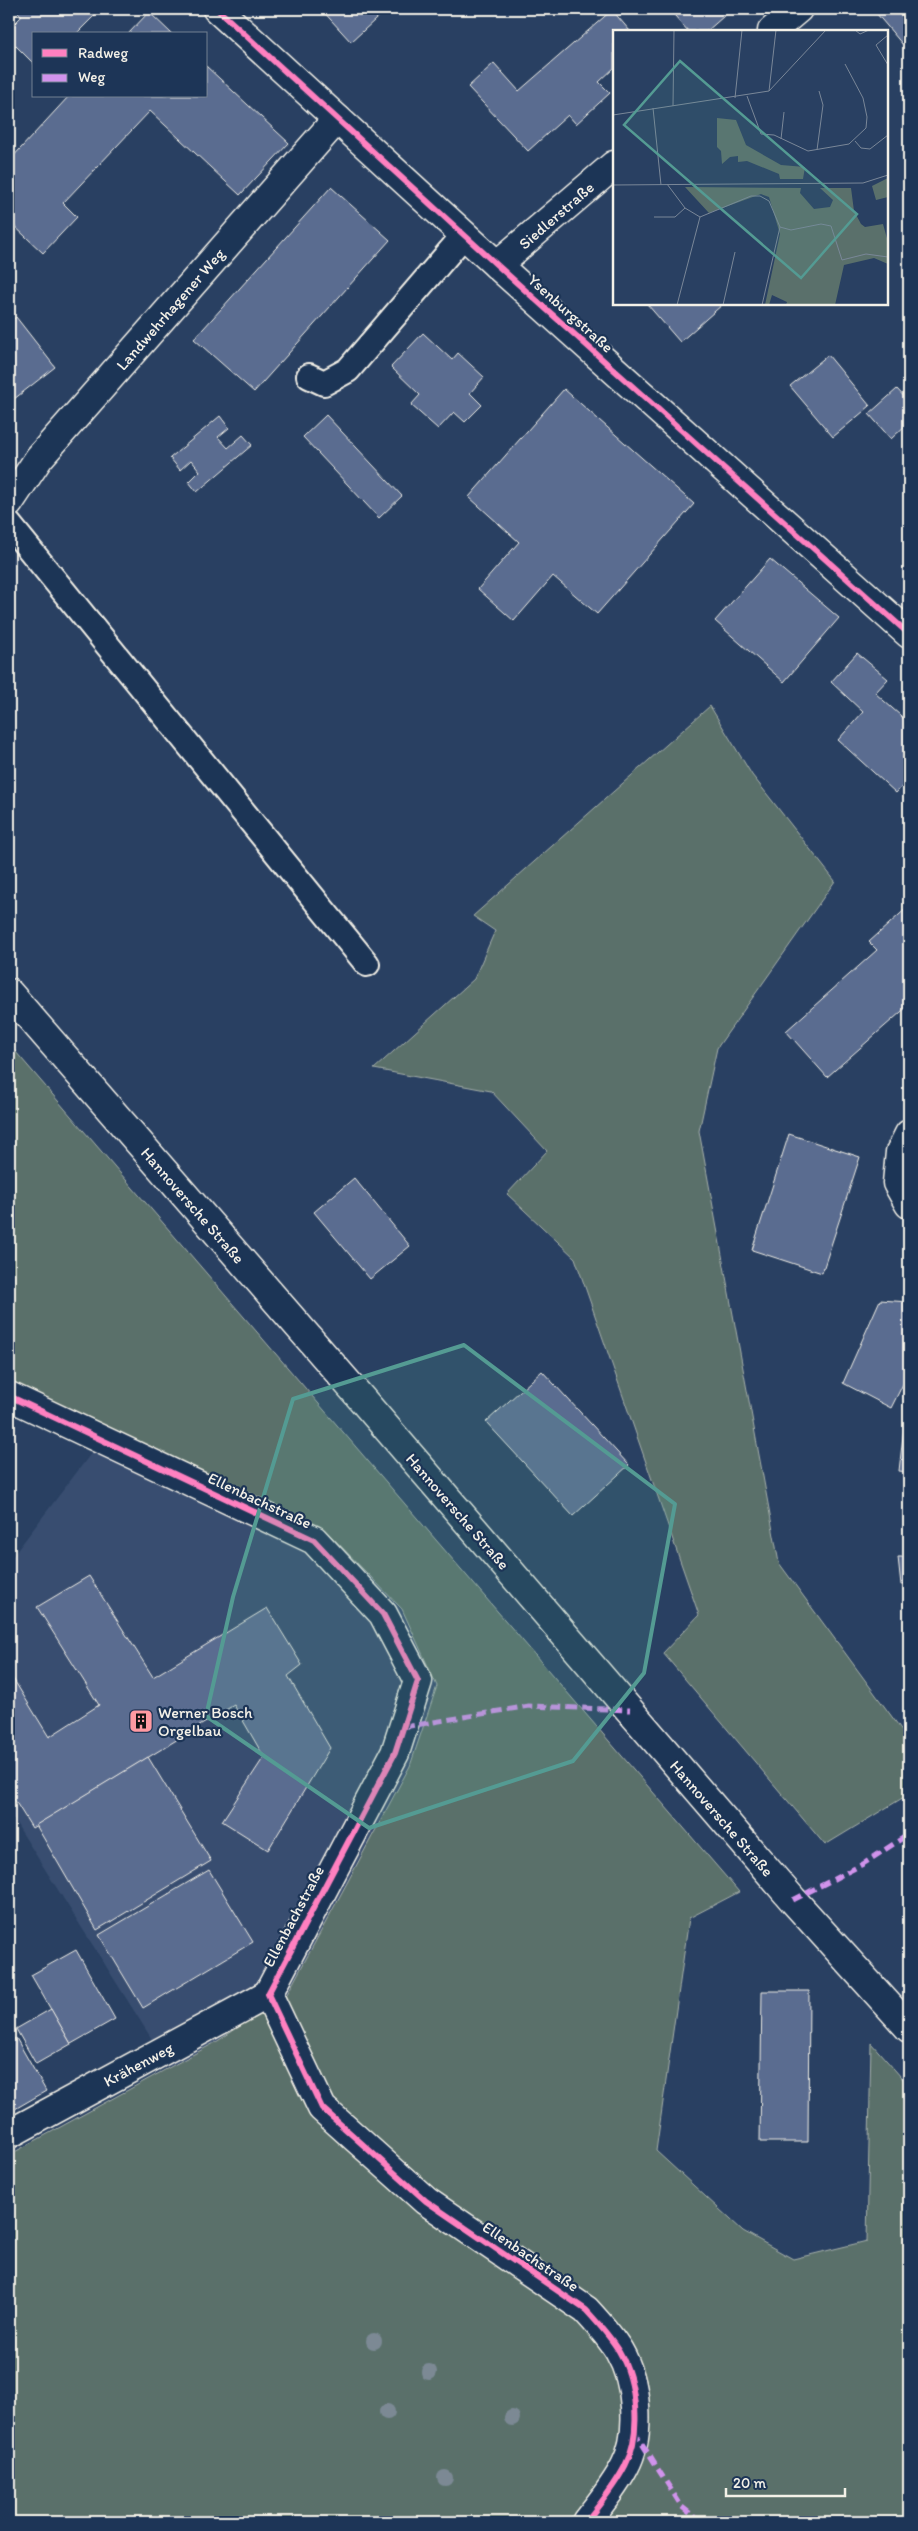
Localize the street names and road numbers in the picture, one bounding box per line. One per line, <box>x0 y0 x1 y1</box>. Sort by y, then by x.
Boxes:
street label: Siedlerstraße <box>515 178 598 253</box>
street label: Landwehrhagener Weg <box>112 244 229 374</box>
street label: Ysenburgstraße <box>524 270 617 357</box>
street label: Hannoversche Straße <box>137 1143 248 1268</box>
street label: Hannoversche Straße <box>402 1449 513 1574</box>
street label: Ellenbachstraße <box>205 1468 314 1533</box>
street label: Hannoversche Straße <box>666 1756 777 1881</box>
street label: Ellenbachstraße <box>259 1862 328 1970</box>
street label: Krähenweg <box>100 2038 177 2091</box>
street label: Ellenbachstraße <box>479 2217 582 2296</box>

